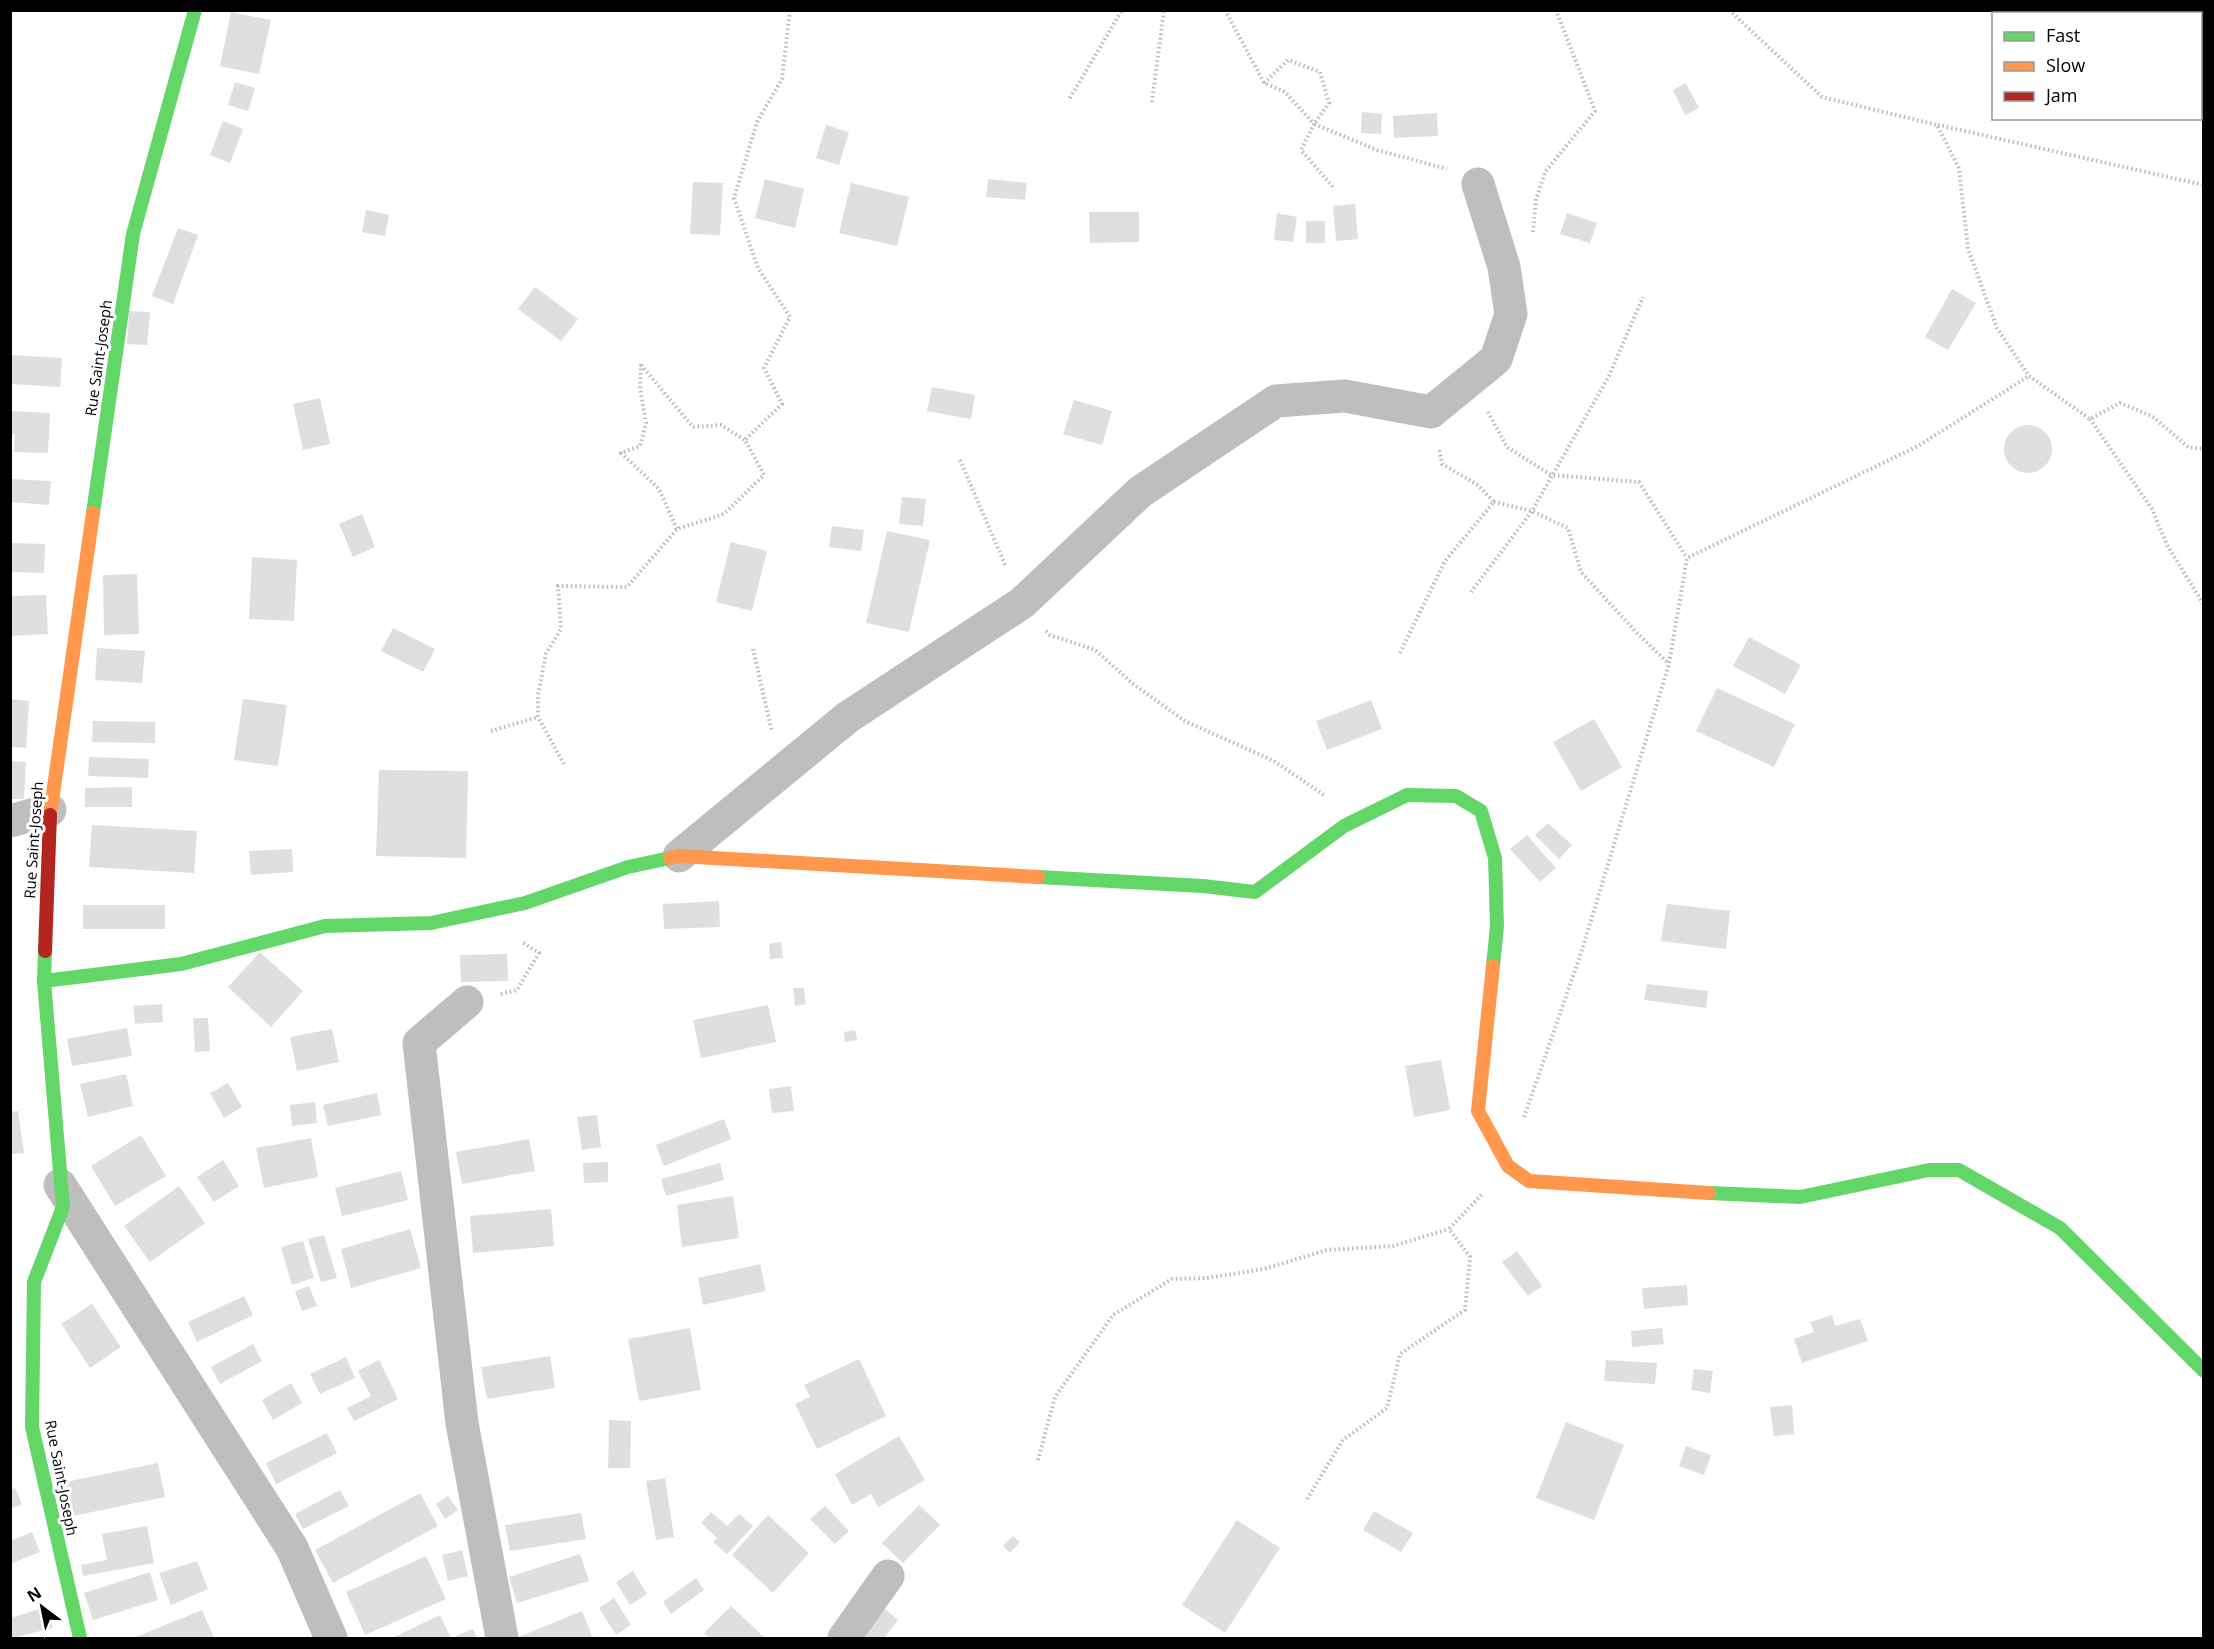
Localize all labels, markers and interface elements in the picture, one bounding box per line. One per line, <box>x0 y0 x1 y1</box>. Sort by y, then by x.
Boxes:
legend <box>1992 12 2202 120</box>
text: Fast <box>2046 23 2080 47</box>
text: Slow <box>2046 53 2085 77</box>
text: Jam <box>2044 83 2078 107</box>
street label: Rue Saint-Joseph <box>80 298 116 417</box>
street label: Rue Saint-Joseph <box>19 781 47 899</box>
street label: Rue Saint-Joseph <box>41 1418 83 1537</box>
north arrow <box>12 1577 72 1637</box>
text: N <box>23 1582 45 1607</box>

